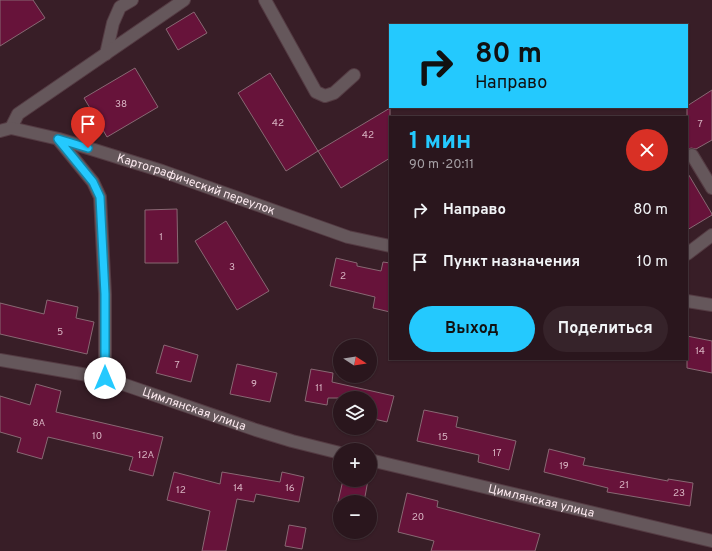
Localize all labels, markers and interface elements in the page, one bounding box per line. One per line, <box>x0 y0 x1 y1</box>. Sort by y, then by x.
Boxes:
text: 80 m <box>475 37 542 73</box>
icon: right <box>409 40 461 92</box>
text: Направо <box>475 72 547 95</box>
house number: 38 <box>115 98 127 111</box>
pin <box>71 107 105 148</box>
icon: arrive <box>77 113 99 135</box>
house number: 42 <box>272 117 284 130</box>
house number: 7 <box>697 118 703 131</box>
text: 1 мин <box>409 127 471 157</box>
house number: 42 <box>362 129 374 142</box>
button: close <box>626 129 668 171</box>
street label: Картографический переулок <box>115 150 277 220</box>
text: 90 m · 20:11 <box>409 157 474 173</box>
icon: right <box>409 199 431 221</box>
text: Направо <box>443 201 506 220</box>
text: 80 m <box>633 201 668 220</box>
house number: 1 <box>159 231 163 244</box>
icon: arrive <box>409 251 431 273</box>
text: Пункт назначения <box>443 253 580 272</box>
text: 10 m <box>637 253 668 272</box>
house number: 3 <box>229 261 235 274</box>
house number: 2 <box>340 270 346 283</box>
button: Выход <box>409 306 535 352</box>
button: Поделиться <box>543 306 668 352</box>
house number: 5 <box>57 326 63 339</box>
north arrow <box>333 339 377 383</box>
map controls <box>333 339 377 539</box>
house number: 14 <box>695 345 705 358</box>
position arrow <box>84 357 126 399</box>
house number: 7 <box>174 359 180 372</box>
house number: 9 <box>251 378 257 391</box>
house number: 11 <box>315 382 323 395</box>
street label: Цимлянская улица <box>140 384 248 435</box>
button: layers <box>333 391 377 435</box>
house number: 8А <box>33 417 46 430</box>
house number: 10 <box>92 430 102 443</box>
house number: 15 <box>438 431 448 444</box>
button: + <box>333 443 377 487</box>
house number: 17 <box>493 447 501 460</box>
house number: 12А <box>138 449 155 462</box>
house number: 19 <box>559 460 569 473</box>
house number: 21 <box>619 479 629 492</box>
street label: Цимлянская улица <box>486 481 596 522</box>
house number: 14 <box>233 482 243 495</box>
house number: 16 <box>285 482 295 495</box>
house number: 12 <box>176 484 186 497</box>
house number: 23 <box>673 487 685 500</box>
button: − <box>333 495 377 539</box>
house number: 20 <box>412 511 424 524</box>

